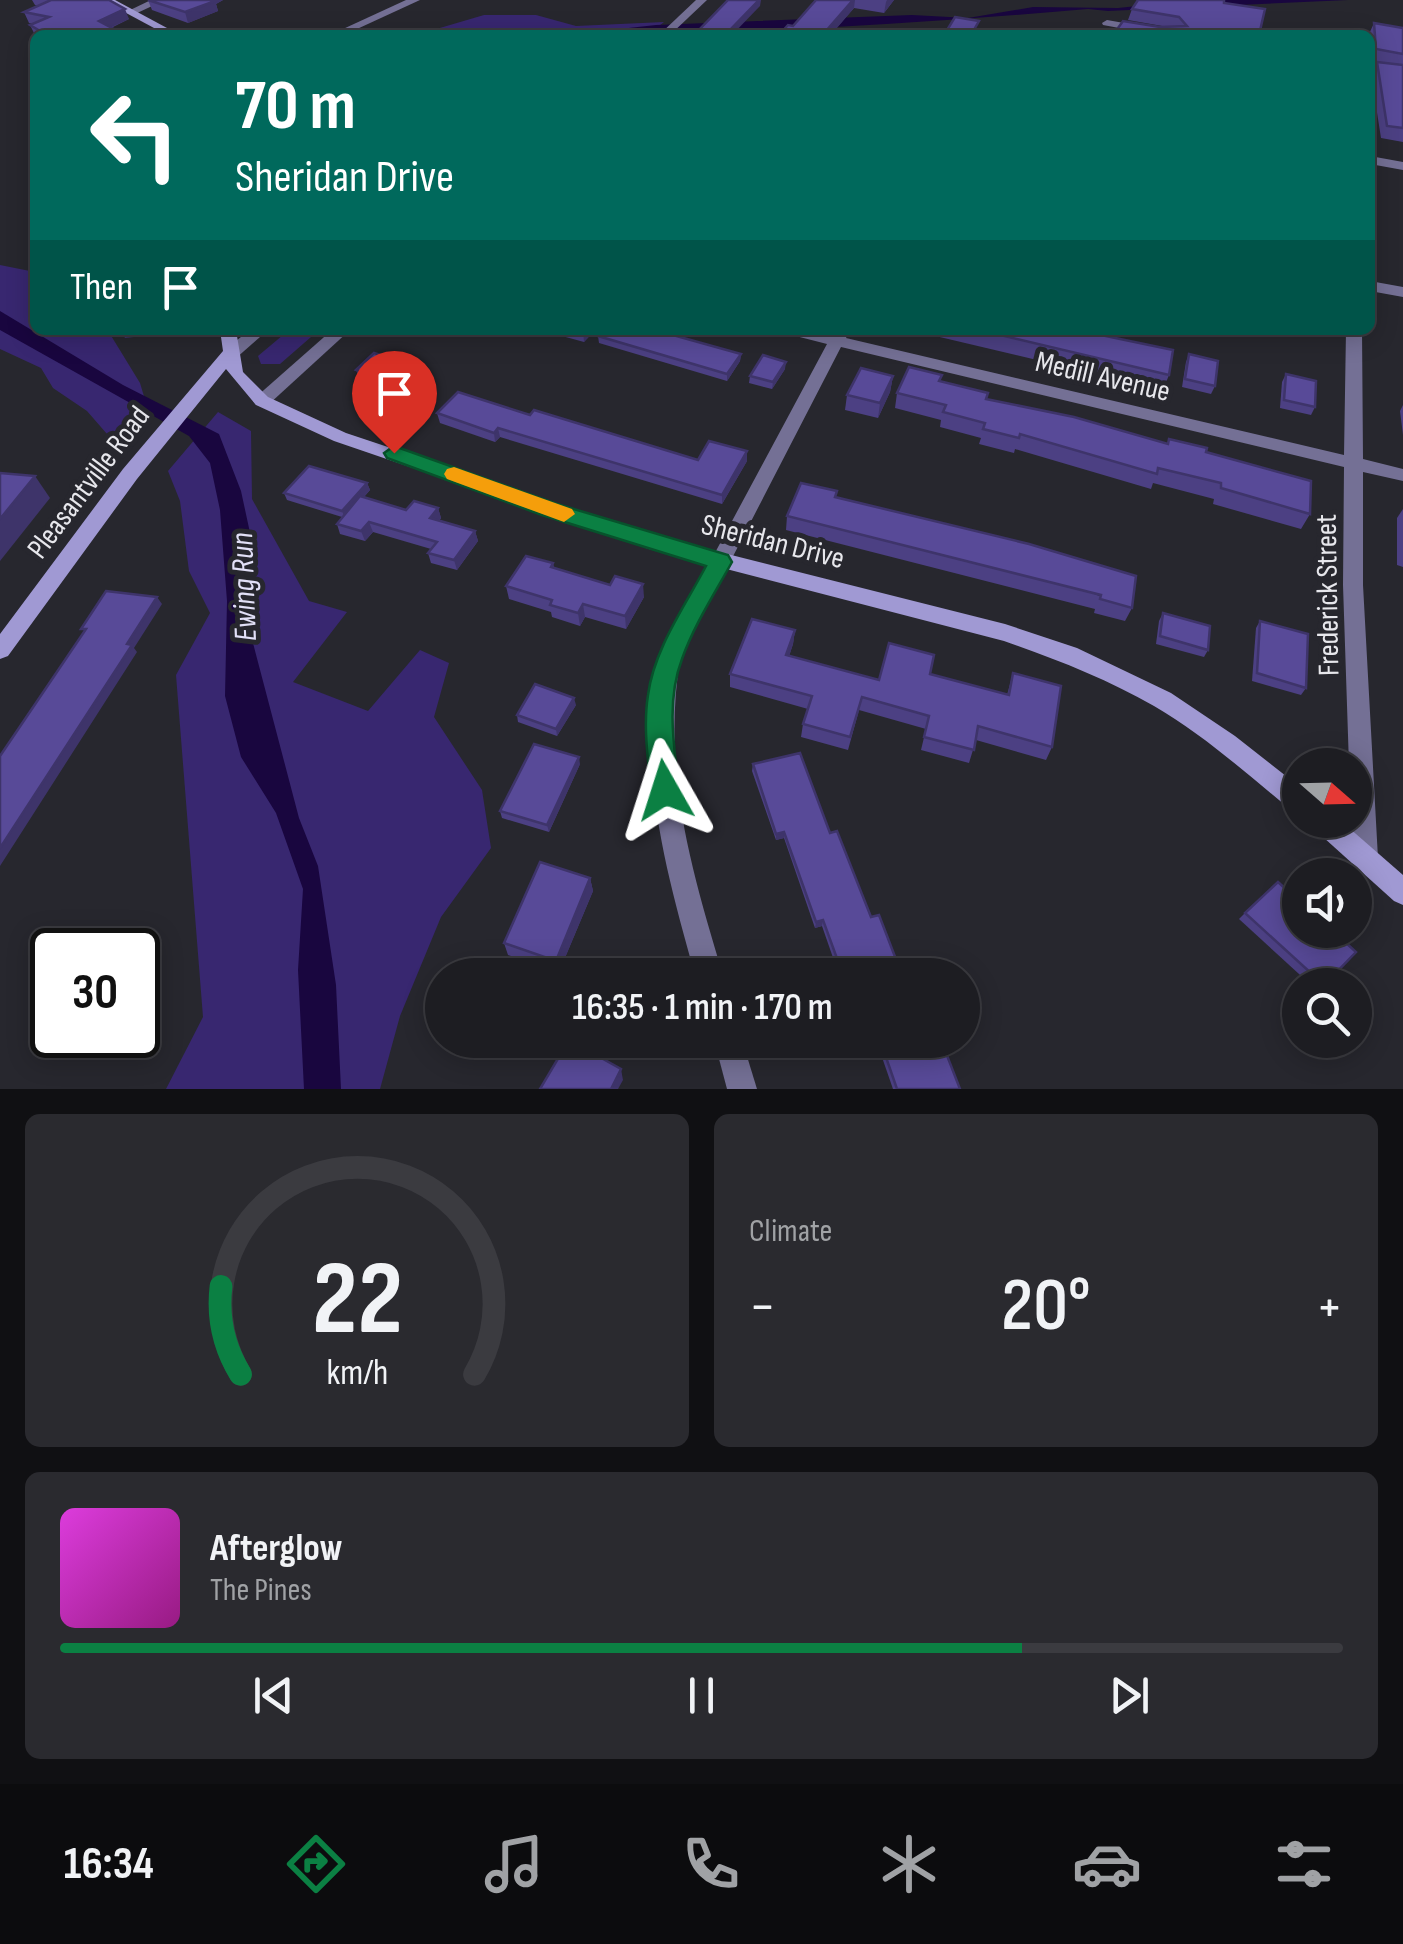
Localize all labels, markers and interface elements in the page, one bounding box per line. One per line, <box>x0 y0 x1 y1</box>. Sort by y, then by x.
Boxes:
text: 70 m <box>235 65 356 149</box>
icon: left <box>70 70 200 200</box>
text: Sheridan Drive <box>235 150 454 205</box>
icon: arrive <box>153 260 208 315</box>
text: Then <box>70 265 133 310</box>
street label: Medill Avenue <box>1032 344 1174 410</box>
pin <box>352 351 437 454</box>
icon: arrive <box>367 366 422 421</box>
street label: Pleasantville Road <box>20 399 158 566</box>
street label: Sheridan Drive <box>698 507 848 577</box>
street label: Frederick Street <box>1309 514 1347 676</box>
water label: Ewing Run <box>223 532 266 642</box>
position arrow <box>613 738 717 842</box>
north arrow <box>1282 748 1372 838</box>
map controls <box>1282 748 1372 1058</box>
button: sound <box>1282 858 1372 948</box>
speed limit sign: 30 <box>30 928 160 1058</box>
button: search <box>1282 968 1372 1058</box>
text: 16:35 · 1 min · 170 m <box>572 985 833 1030</box>
text: Climate <box>749 1212 832 1251</box>
text: 22 <box>311 1238 403 1363</box>
text: 20° <box>1001 1261 1091 1352</box>
text: − <box>749 1274 776 1341</box>
text: + <box>1316 1274 1343 1341</box>
text: km/h <box>326 1352 388 1395</box>
text: Afterglow <box>210 1526 343 1571</box>
text: The Pines <box>210 1571 312 1610</box>
icon: previous <box>246 1668 301 1723</box>
icon: pause <box>674 1668 729 1723</box>
icon: next <box>1102 1668 1157 1723</box>
icon: directions <box>281 1829 351 1899</box>
icon: music <box>479 1829 549 1899</box>
icon: phone <box>676 1829 746 1899</box>
icon: climate <box>874 1829 944 1899</box>
icon: car <box>1072 1829 1142 1899</box>
icon: filters <box>1269 1829 1339 1899</box>
text: 16:34 <box>64 1837 154 1892</box>

